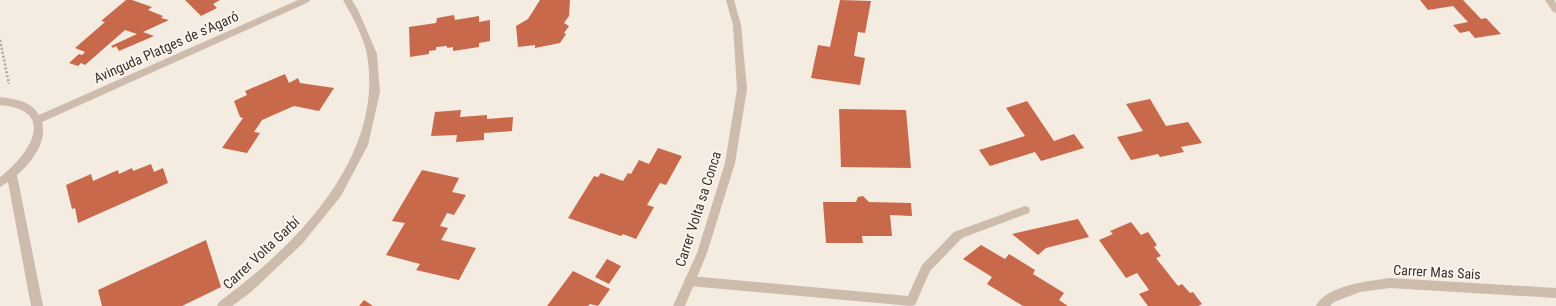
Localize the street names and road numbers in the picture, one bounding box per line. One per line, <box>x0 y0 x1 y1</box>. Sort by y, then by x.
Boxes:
street label: Avinguda Platges de s'Agaró <box>91 8 241 86</box>
street label: Carrer Volta sa Conca <box>672 149 724 269</box>
street label: Carrer Volta Garbí <box>220 213 303 292</box>
street label: Carrer Mas Sais <box>1393 262 1481 282</box>

